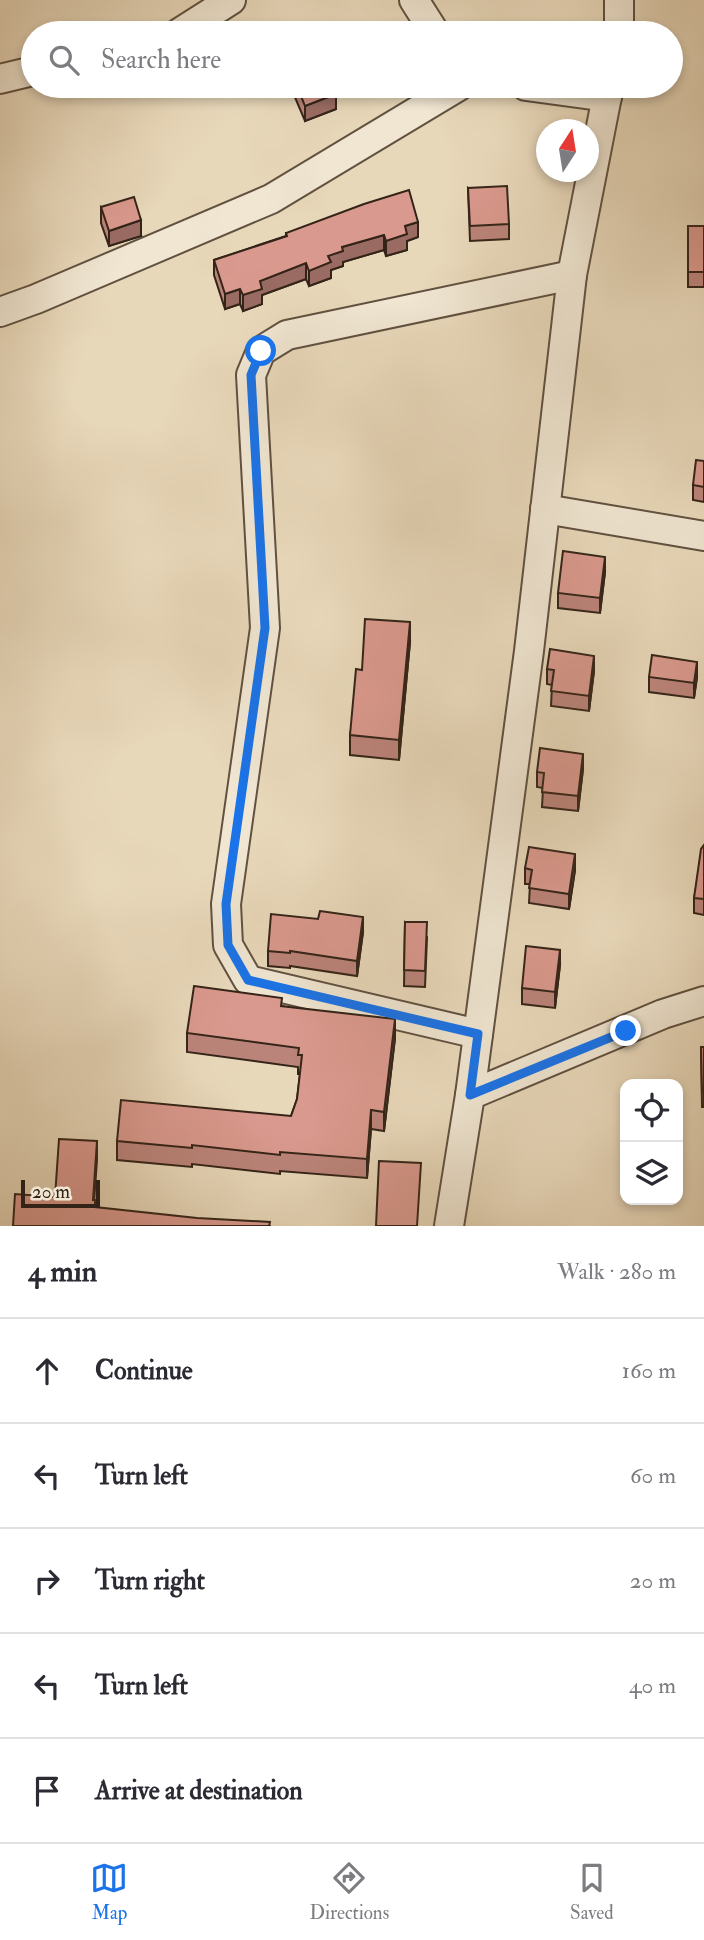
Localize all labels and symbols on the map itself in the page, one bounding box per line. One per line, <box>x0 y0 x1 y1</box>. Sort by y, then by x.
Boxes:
north arrow <box>536 119 599 182</box>
route start <box>245 335 276 366</box>
route end <box>610 1015 641 1046</box>
scale bar <box>21 1177 100 1209</box>

